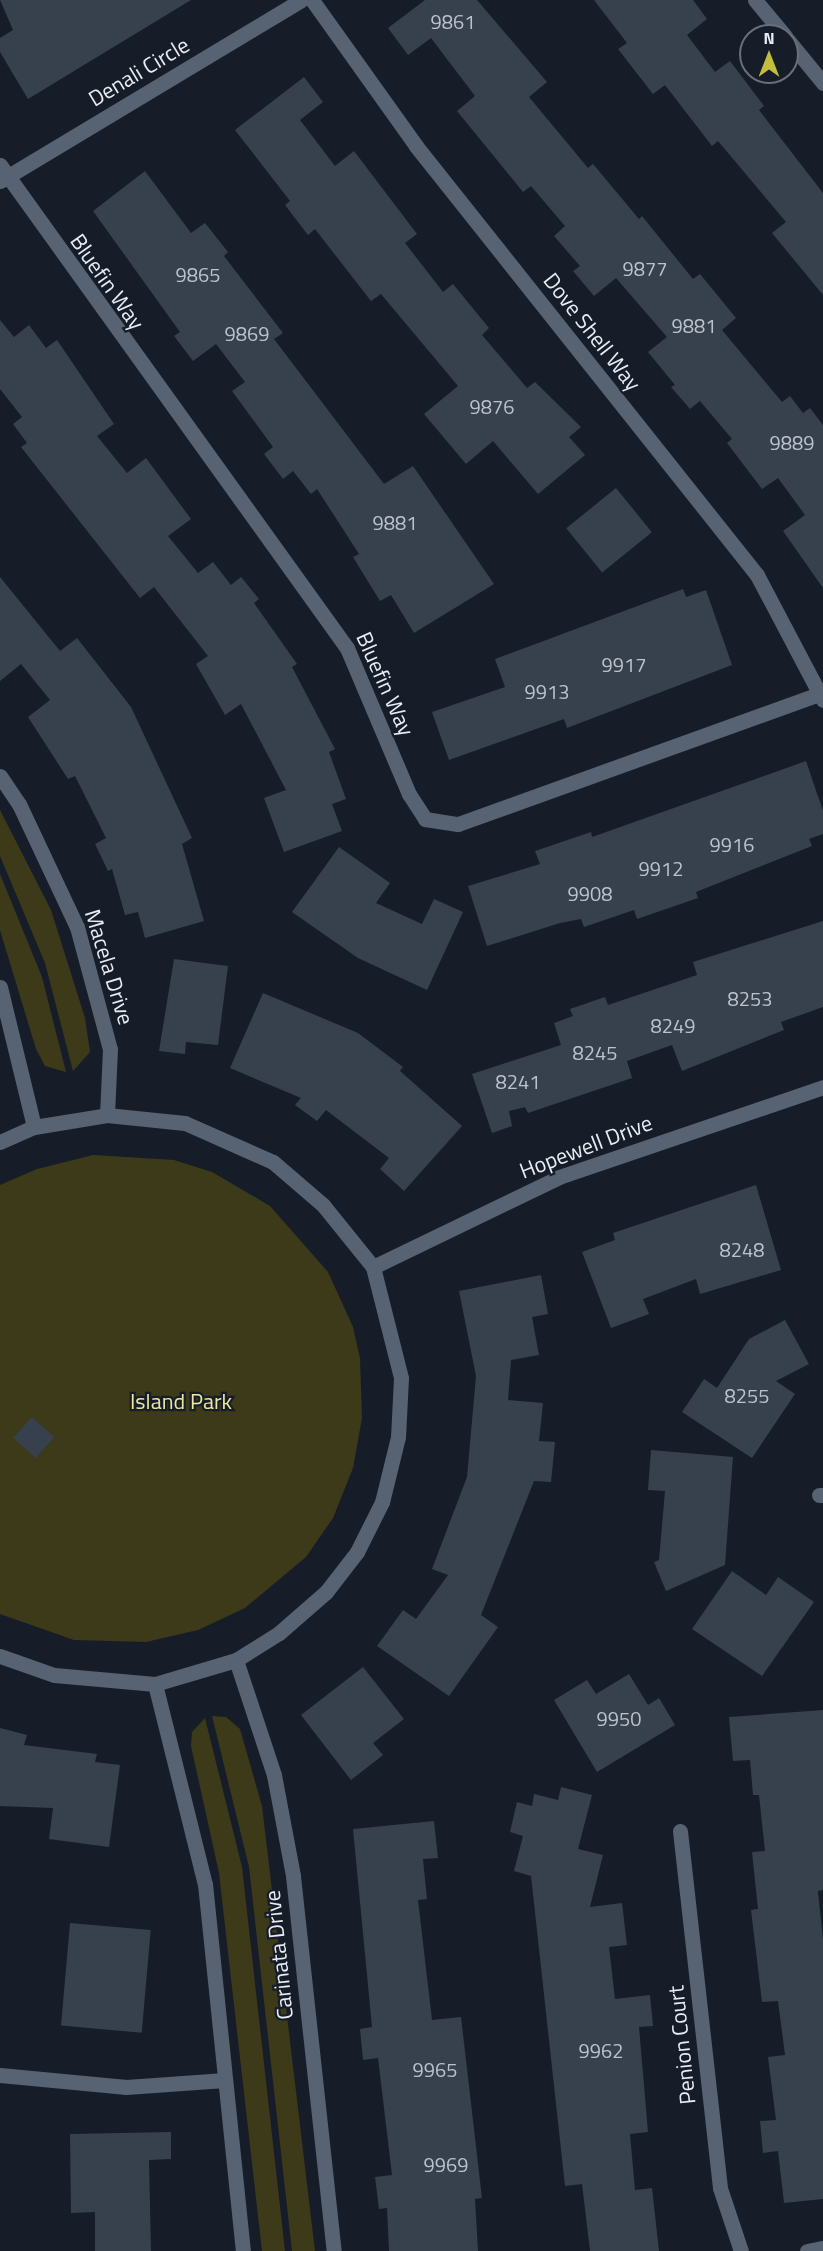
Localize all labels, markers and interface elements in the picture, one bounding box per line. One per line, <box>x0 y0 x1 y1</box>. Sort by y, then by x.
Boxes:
house number: 9861 <box>431 9 475 33</box>
north arrow <box>739 24 799 84</box>
text: N <box>763 26 775 50</box>
street label: Denali Circle <box>84 32 194 112</box>
street label: Bluefin Way <box>64 229 150 335</box>
house number: 9877 <box>623 256 667 280</box>
house number: 9865 <box>176 262 220 286</box>
street label: Dove Shell Way <box>538 268 646 396</box>
house number: 9881 <box>672 313 716 337</box>
house number: 9869 <box>225 321 269 345</box>
house number: 9876 <box>470 394 514 418</box>
house number: 9889 <box>770 430 814 454</box>
house number: 9881 <box>373 510 417 534</box>
street label: Bluefin Way <box>350 628 420 740</box>
house number: 9917 <box>602 652 646 676</box>
house number: 9913 <box>525 679 569 703</box>
house number: 9916 <box>710 832 754 856</box>
house number: 9912 <box>639 856 683 880</box>
house number: 9908 <box>568 881 612 905</box>
street label: Macela Drive <box>79 906 139 1028</box>
house number: 8253 <box>728 986 772 1010</box>
house number: 8249 <box>651 1013 695 1037</box>
house number: 8245 <box>573 1040 617 1064</box>
house number: 8241 <box>496 1069 540 1093</box>
street label: Hopewell Drive <box>516 1110 656 1184</box>
house number: 8248 <box>720 1237 764 1261</box>
house number: 8255 <box>725 1383 769 1407</box>
park label: Island Park <box>130 1389 232 1415</box>
house number: 9950 <box>597 1706 641 1730</box>
street label: Carinata Drive <box>259 1889 299 2021</box>
street label: Penion Court <box>663 1984 701 2106</box>
house number: 9962 <box>579 2038 623 2062</box>
house number: 9965 <box>413 2057 457 2081</box>
house number: 9969 <box>424 2152 468 2176</box>

